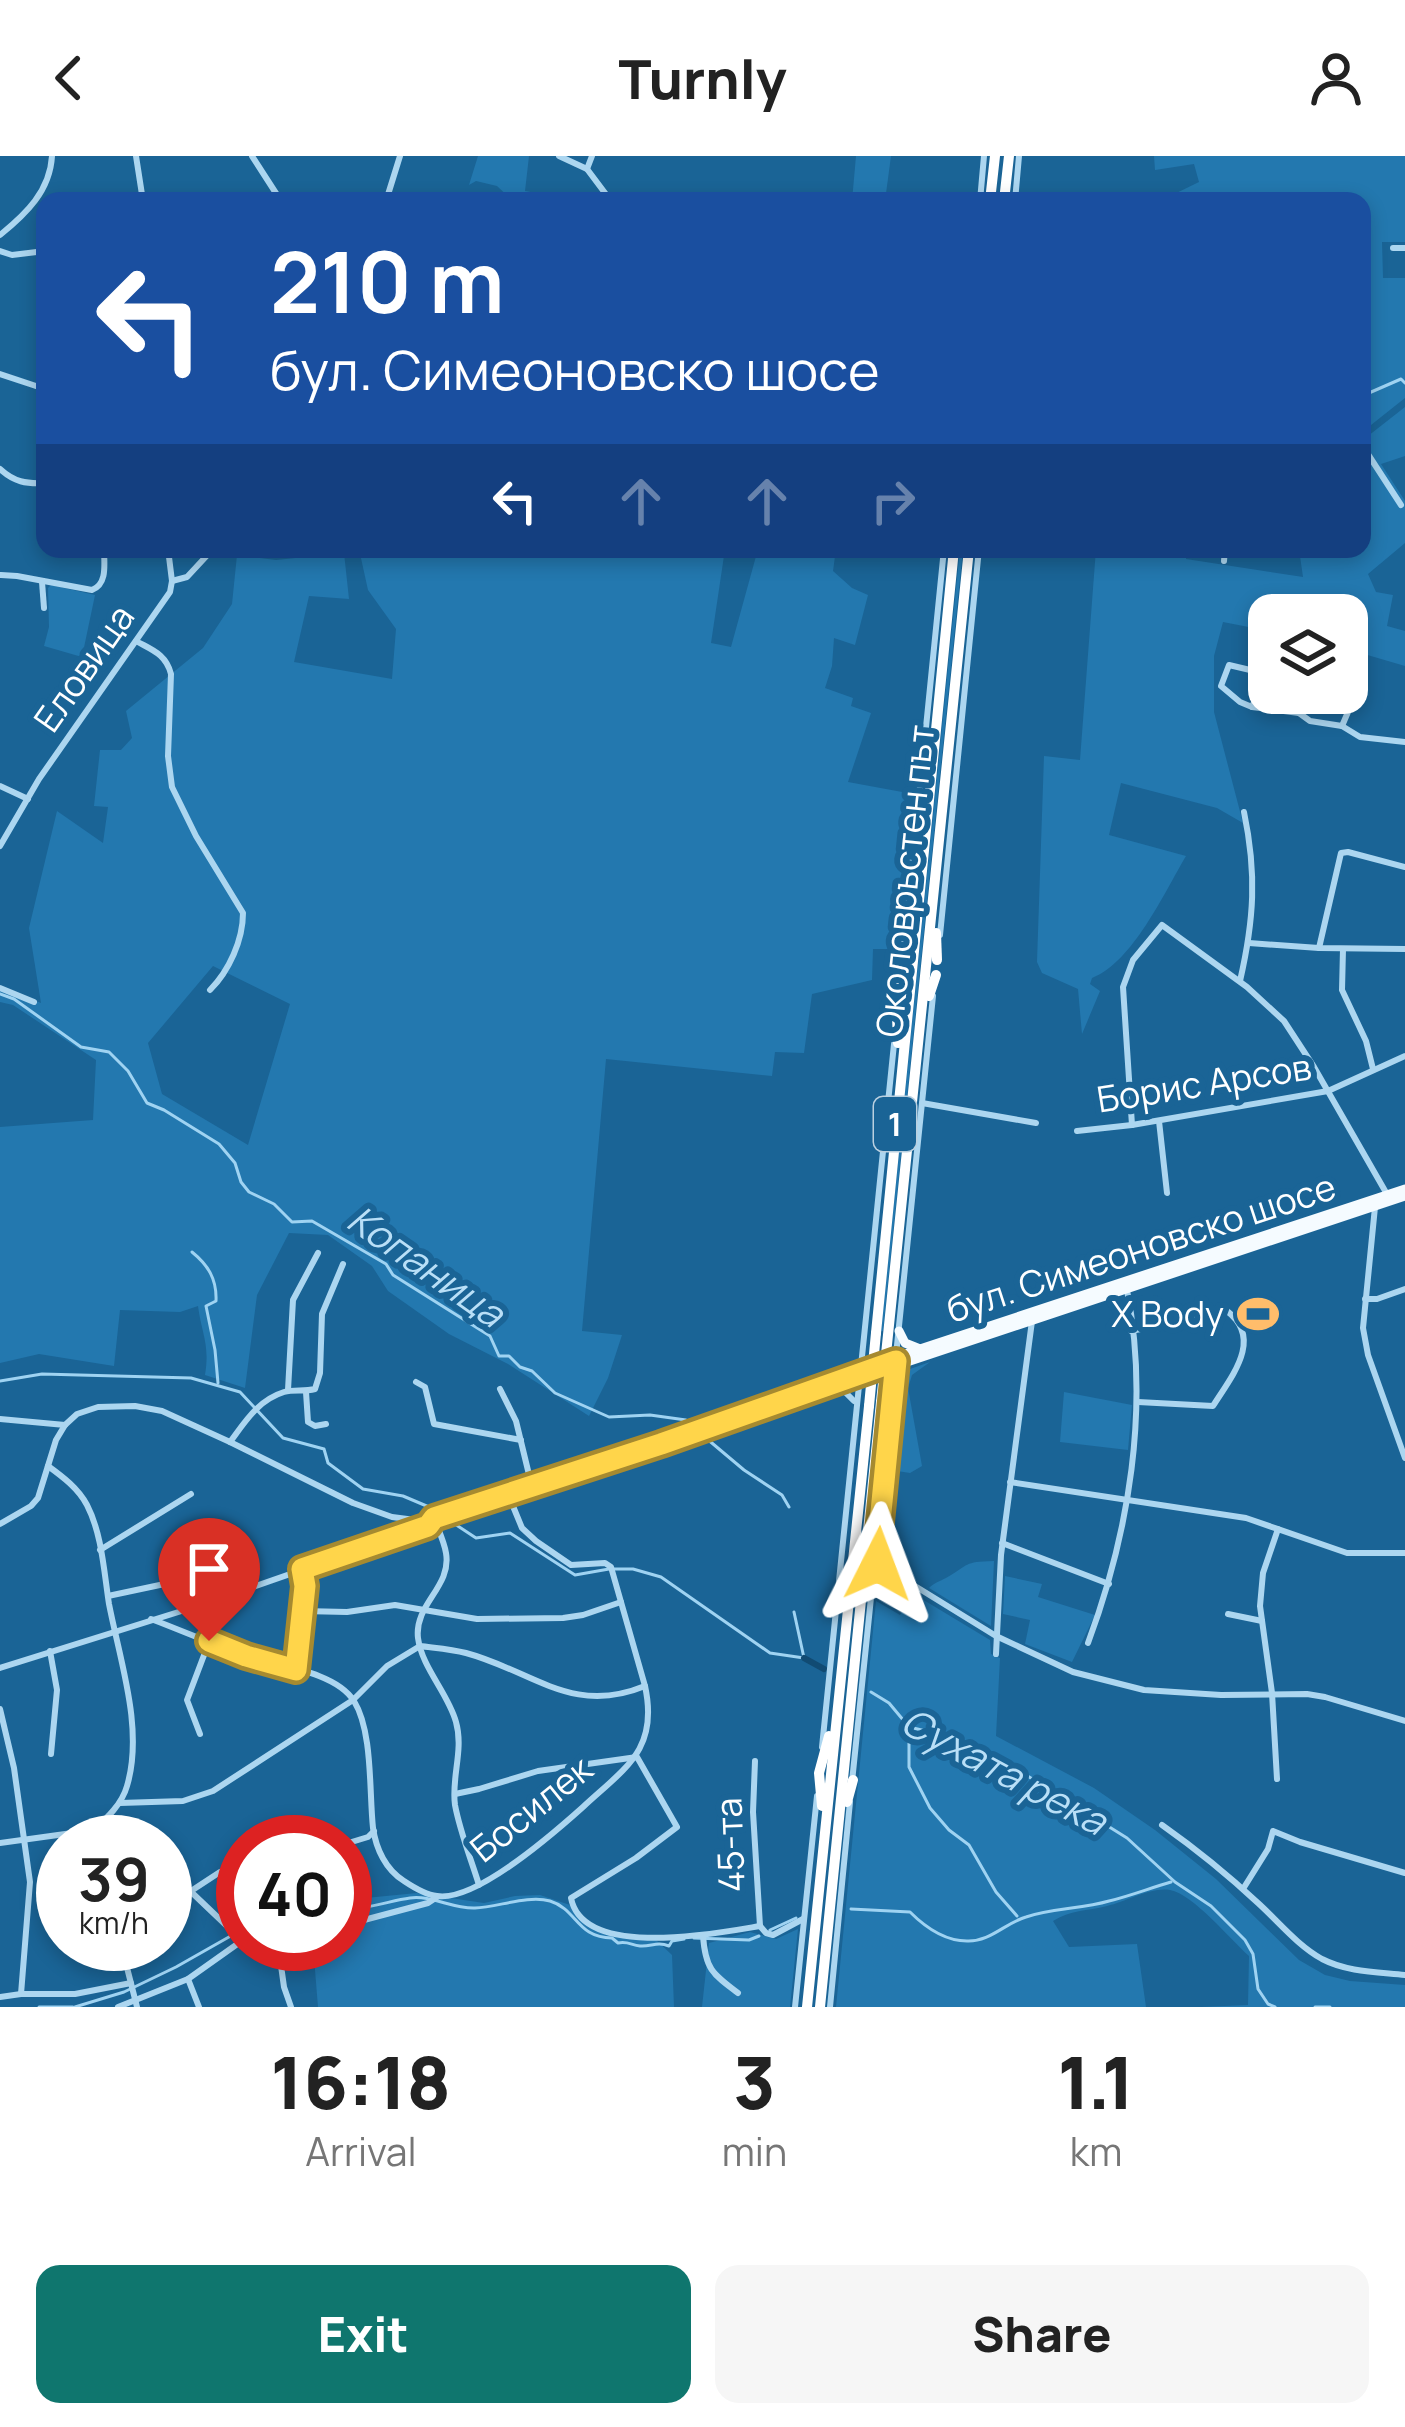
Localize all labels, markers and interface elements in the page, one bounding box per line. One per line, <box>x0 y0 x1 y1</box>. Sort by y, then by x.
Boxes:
text: Turnly <box>619 41 786 115</box>
icon: back <box>36 45 102 111</box>
icon: person <box>1303 45 1369 111</box>
text: 210 m <box>270 223 504 338</box>
icon: left <box>72 240 228 396</box>
text: бул. Симеоновско шосе <box>270 332 880 406</box>
icon: left <box>482 468 548 534</box>
icon: ahead <box>608 468 674 534</box>
icon: ahead <box>734 468 800 534</box>
icon: right <box>860 468 926 534</box>
street label: Еловица <box>22 594 145 741</box>
map controls <box>1248 594 1368 714</box>
button: layers <box>1248 594 1368 714</box>
street label: Околовръстен път <box>864 722 945 1039</box>
street label: Борис Арсов <box>1093 1041 1314 1124</box>
road number: 1 <box>874 1097 916 1151</box>
street label: бул. Симеоновско шосе <box>940 1161 1342 1334</box>
water label: Копаница <box>338 1192 517 1340</box>
place label: X Body <box>1111 1289 1224 1338</box>
sports icon: X Body <box>1235 1291 1281 1337</box>
position arrow <box>815 1501 941 1627</box>
pin <box>158 1518 260 1641</box>
icon: arrive <box>176 1536 242 1602</box>
water label: Сухата река <box>892 1693 1119 1848</box>
street label: Босилек <box>460 1744 603 1873</box>
street label: 45-та <box>703 1797 756 1893</box>
speed limit sign: 40 <box>216 1815 372 1971</box>
text: 39 <box>78 1837 150 1919</box>
text: km/h <box>79 1902 149 1943</box>
text: 16:18 <box>271 2032 451 2131</box>
text: 3 <box>733 2032 776 2131</box>
text: 1.1 <box>1058 2032 1135 2131</box>
text: Arrival <box>305 2124 417 2178</box>
text: min <box>722 2124 787 2178</box>
text: km <box>1070 2124 1122 2178</box>
button: Exit <box>36 2265 691 2403</box>
button: Share <box>715 2265 1369 2403</box>

